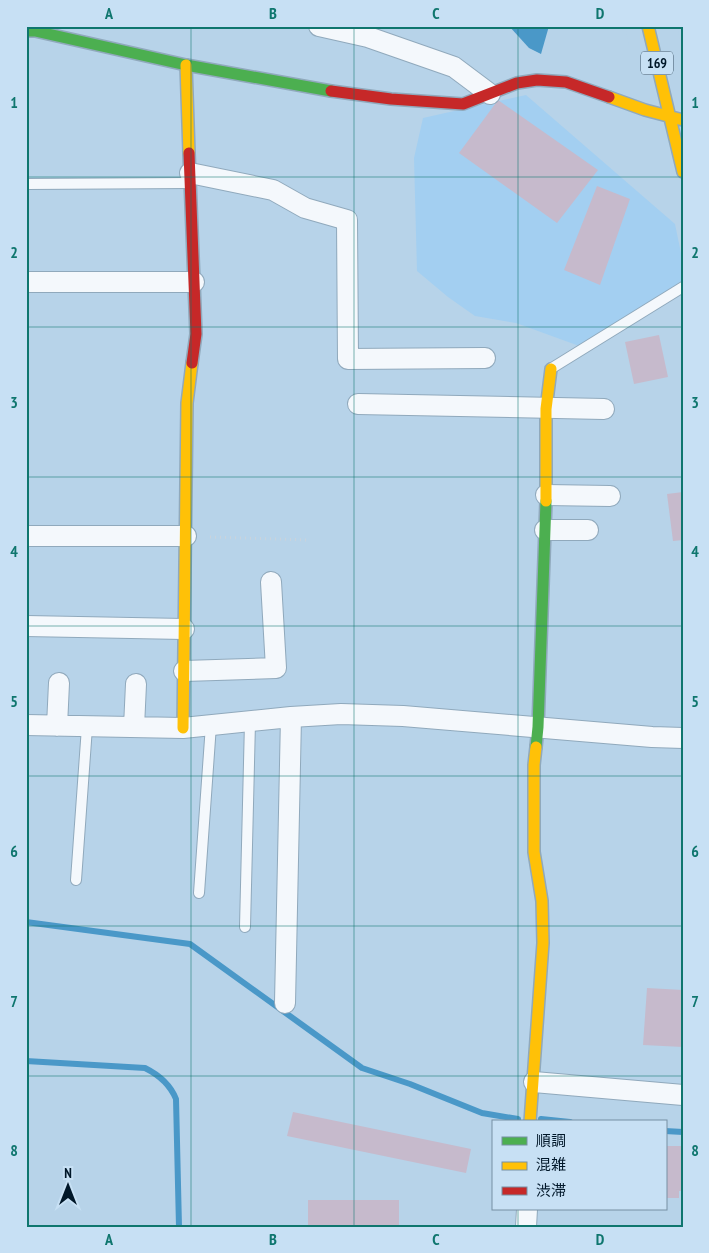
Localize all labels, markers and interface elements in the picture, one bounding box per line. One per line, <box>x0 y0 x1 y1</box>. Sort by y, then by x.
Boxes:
text: A <box>104 3 114 23</box>
text: B <box>269 3 277 23</box>
text: C <box>432 3 440 23</box>
text: D <box>596 3 605 23</box>
road number: 169 <box>641 52 673 74</box>
text: 1 <box>10 92 18 112</box>
text: 1 <box>691 92 699 112</box>
text: 2 <box>10 242 18 262</box>
text: 2 <box>691 242 699 262</box>
text: 3 <box>10 392 18 412</box>
text: 3 <box>691 392 699 412</box>
text: 4 <box>10 541 18 561</box>
text: 4 <box>691 541 699 561</box>
text: 5 <box>10 691 18 711</box>
text: 5 <box>691 691 699 711</box>
text: 6 <box>10 841 18 861</box>
text: 6 <box>691 841 699 861</box>
text: 7 <box>10 991 18 1011</box>
text: 7 <box>691 991 699 1011</box>
legend <box>492 1120 666 1210</box>
text: 順調 <box>536 1131 566 1150</box>
text: 8 <box>10 1140 18 1160</box>
text: 8 <box>691 1140 699 1160</box>
text: 混雑 <box>536 1155 566 1174</box>
north arrow <box>42 1160 92 1210</box>
text: N <box>64 1164 72 1182</box>
text: 渋滞 <box>536 1181 566 1200</box>
text: A <box>104 1229 114 1249</box>
text: B <box>269 1229 277 1249</box>
text: C <box>432 1229 440 1249</box>
text: D <box>596 1229 605 1249</box>

